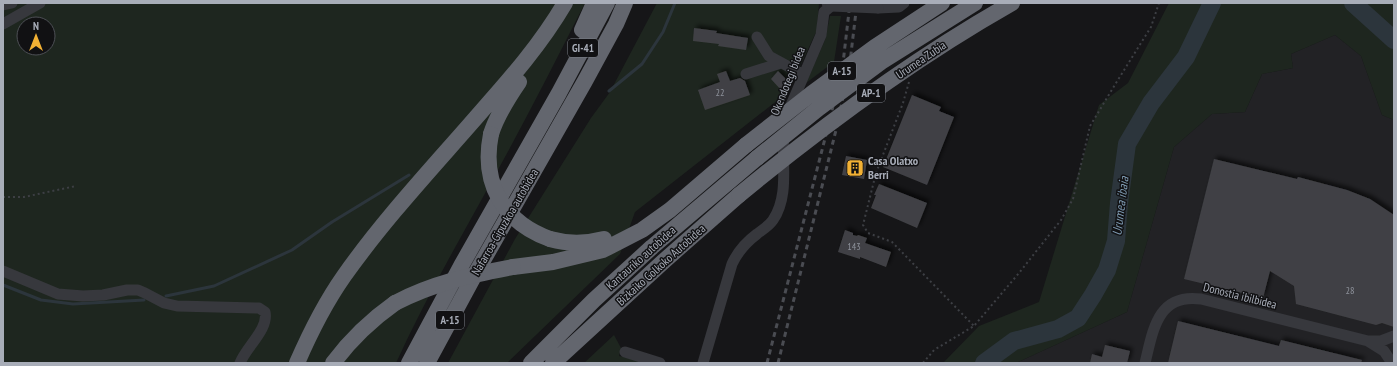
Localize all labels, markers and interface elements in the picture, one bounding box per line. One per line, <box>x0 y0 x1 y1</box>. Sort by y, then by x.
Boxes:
north arrow <box>16 16 56 56</box>
text: N <box>33 19 39 33</box>
street label: Urumea Zubia <box>893 37 949 82</box>
road number: GI-41 <box>568 39 598 57</box>
street label: Okendotegi bidea <box>767 44 808 117</box>
road number: A-15 <box>828 62 856 80</box>
road number: AP-1 <box>857 84 885 102</box>
house number: 22 <box>716 86 725 99</box>
place label: Casa Olatxo Berri <box>868 153 919 182</box>
building icon: Casa Olatxo Berri <box>845 158 865 178</box>
street label: Nafarroa-Gipuzkoa autobidea <box>468 166 541 278</box>
water label: Urumea ibaia <box>1108 175 1133 237</box>
street label: Bizkaiko Golkoko Autobidea <box>613 221 708 309</box>
street label: Kantauriko autobidea <box>603 222 679 293</box>
house number: 143 <box>847 240 861 253</box>
street label: Donostia ibilbidea <box>1202 279 1279 312</box>
house number: 28 <box>1346 284 1355 297</box>
road number: A-15 <box>436 311 464 329</box>

